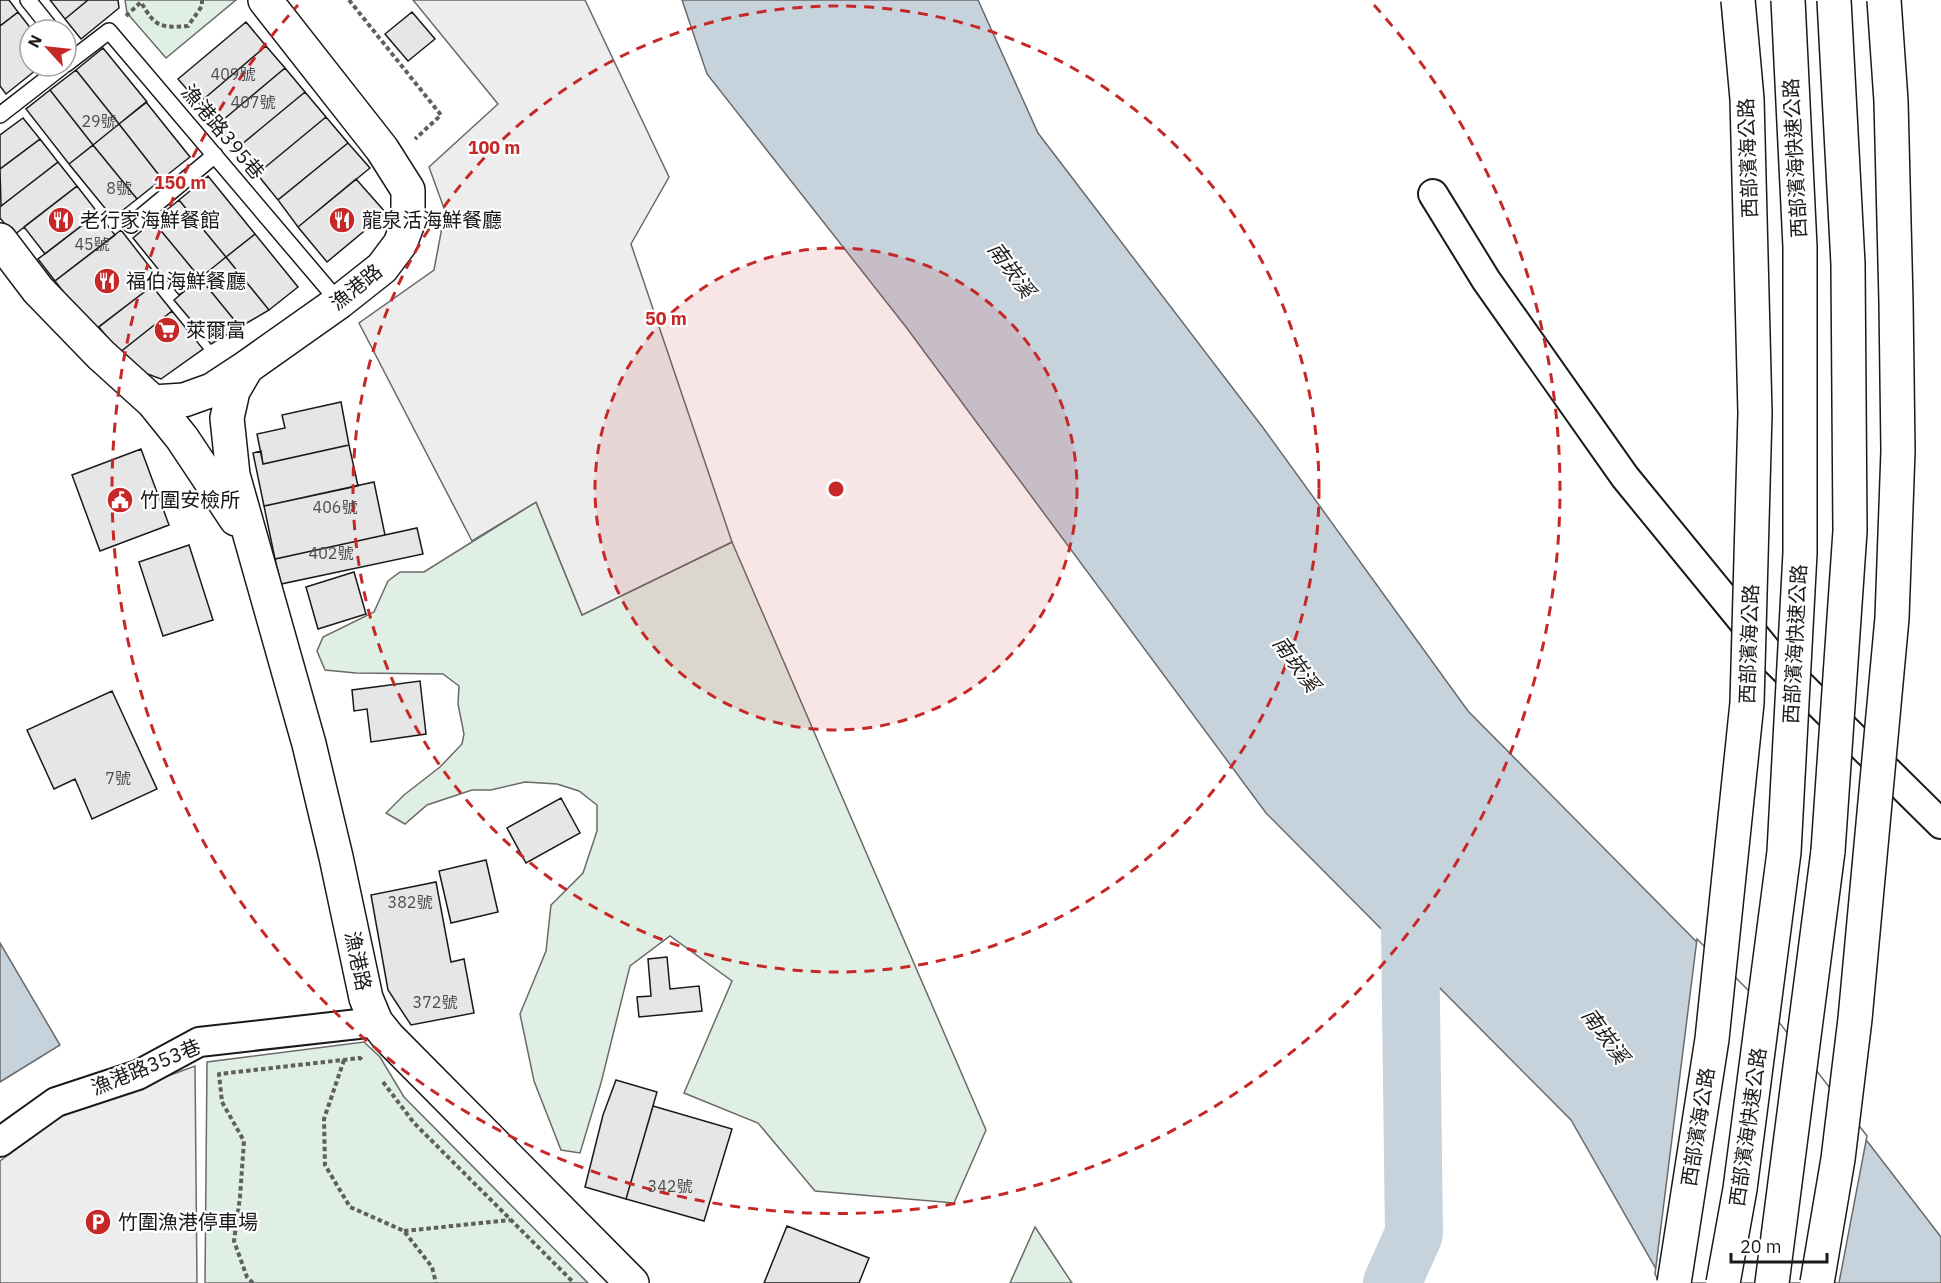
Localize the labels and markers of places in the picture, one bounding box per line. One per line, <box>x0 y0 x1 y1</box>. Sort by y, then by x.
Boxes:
restaurant icon: 老行家海鮮餐館 <box>46 205 76 235</box>
restaurant icon: 龍泉活海鮮餐廳 <box>327 205 357 235</box>
place label: 老行家海鮮餐館 <box>80 206 220 233</box>
place label: 龍泉活海鮮餐廳 <box>362 206 502 233</box>
restaurant icon: 福伯海鮮餐廳 <box>92 266 122 296</box>
place label: 福伯海鮮餐廳 <box>126 267 246 294</box>
supermarket icon: 萊爾富 <box>152 315 182 345</box>
place label: 萊爾富 <box>186 316 246 343</box>
centre of rings <box>826 479 846 499</box>
public building icon: 竹圍安檢所 <box>105 485 135 515</box>
place label: 竹圍安檢所 <box>140 486 240 513</box>
parking icon: 竹圍漁港停車場 <box>83 1207 113 1237</box>
place label: 竹圍漁港停車場 <box>118 1208 258 1235</box>

